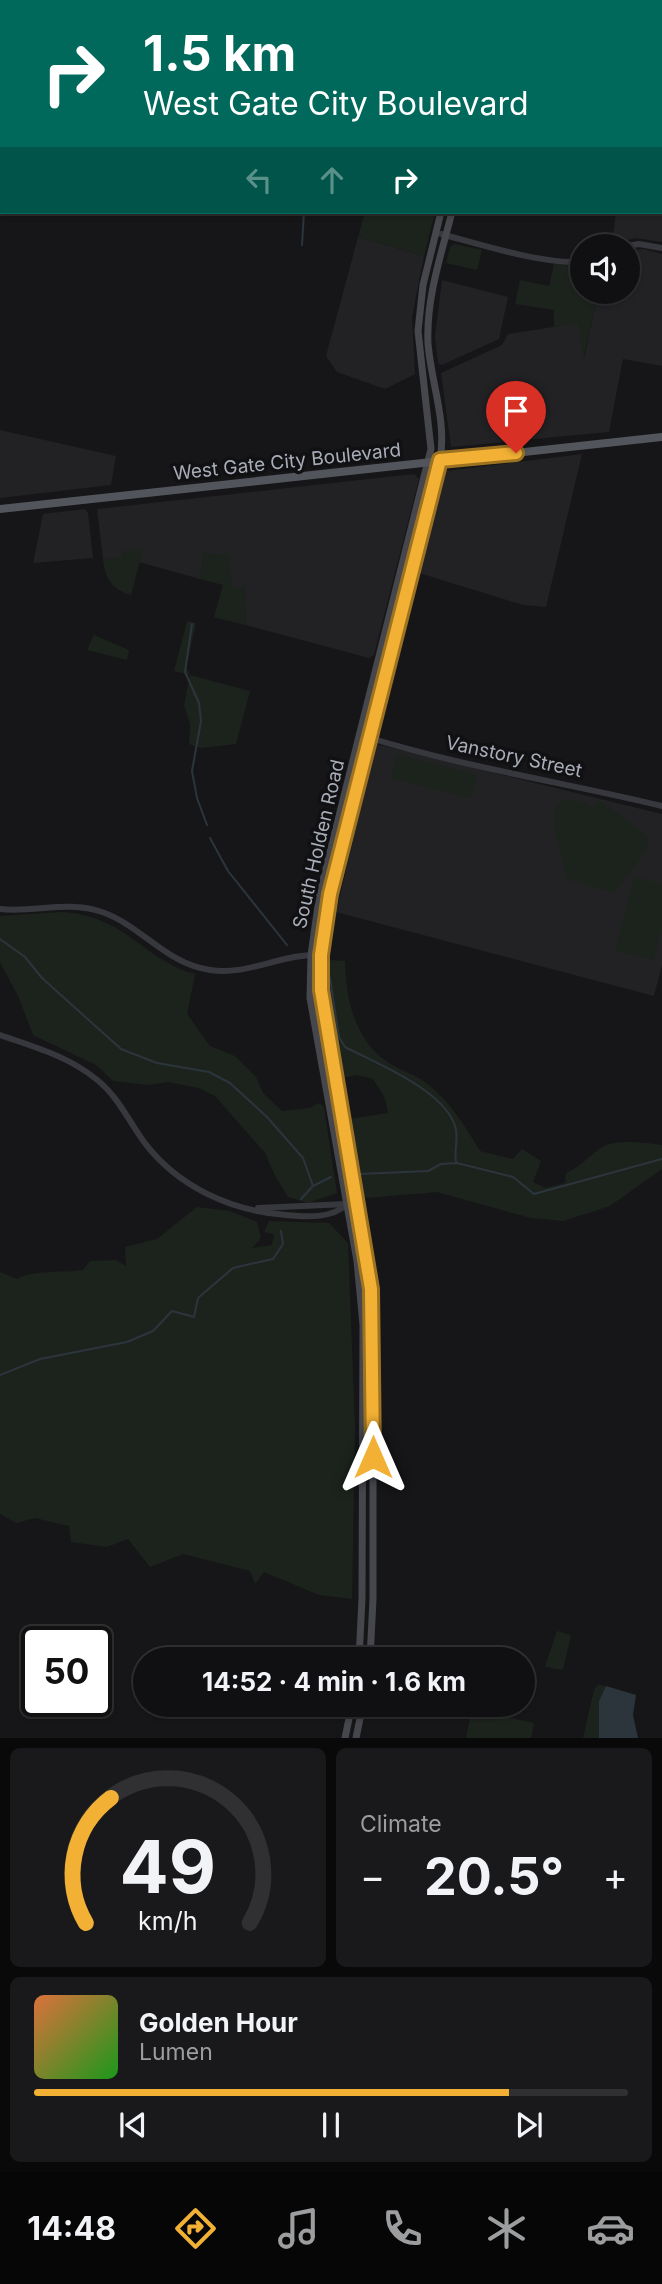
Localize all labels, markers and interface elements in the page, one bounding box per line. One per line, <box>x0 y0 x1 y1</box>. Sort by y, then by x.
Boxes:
text: 1.5 km <box>143 24 296 83</box>
icon: right <box>28 28 119 119</box>
text: West Gate City Boulevard <box>143 84 529 123</box>
icon: left <box>240 161 278 199</box>
icon: ahead <box>313 161 351 199</box>
icon: right <box>386 161 424 199</box>
map controls <box>570 234 640 304</box>
button: sound <box>570 234 640 304</box>
pin <box>486 381 546 453</box>
icon: arrive <box>497 392 535 430</box>
street label: West Gate City Boulevard <box>172 438 402 485</box>
street label: Vanstory Street <box>444 731 584 782</box>
street label: South Holden Road <box>288 757 349 931</box>
position arrow <box>336 1420 410 1494</box>
speed limit sign: 50 <box>21 1626 112 1717</box>
text: 14:52 · 4 min · 1.6 km <box>202 1666 466 1697</box>
text: Climate <box>360 1810 442 1838</box>
text: 49 <box>120 1823 216 1912</box>
text: 20.5° <box>424 1845 564 1908</box>
text: − <box>360 1853 385 1899</box>
text: + <box>603 1853 628 1899</box>
text: km/h <box>138 1906 198 1936</box>
text: Golden Hour <box>139 2007 298 2038</box>
text: Lumen <box>139 2038 213 2066</box>
icon: previous <box>114 2106 152 2144</box>
icon: pause <box>312 2106 350 2144</box>
icon: next <box>510 2106 548 2144</box>
icon: directions <box>171 2204 220 2253</box>
icon: music <box>274 2204 323 2253</box>
icon: phone <box>378 2204 427 2253</box>
icon: climate <box>482 2204 531 2253</box>
icon: car <box>586 2204 635 2253</box>
text: 14:48 <box>27 2209 116 2248</box>

